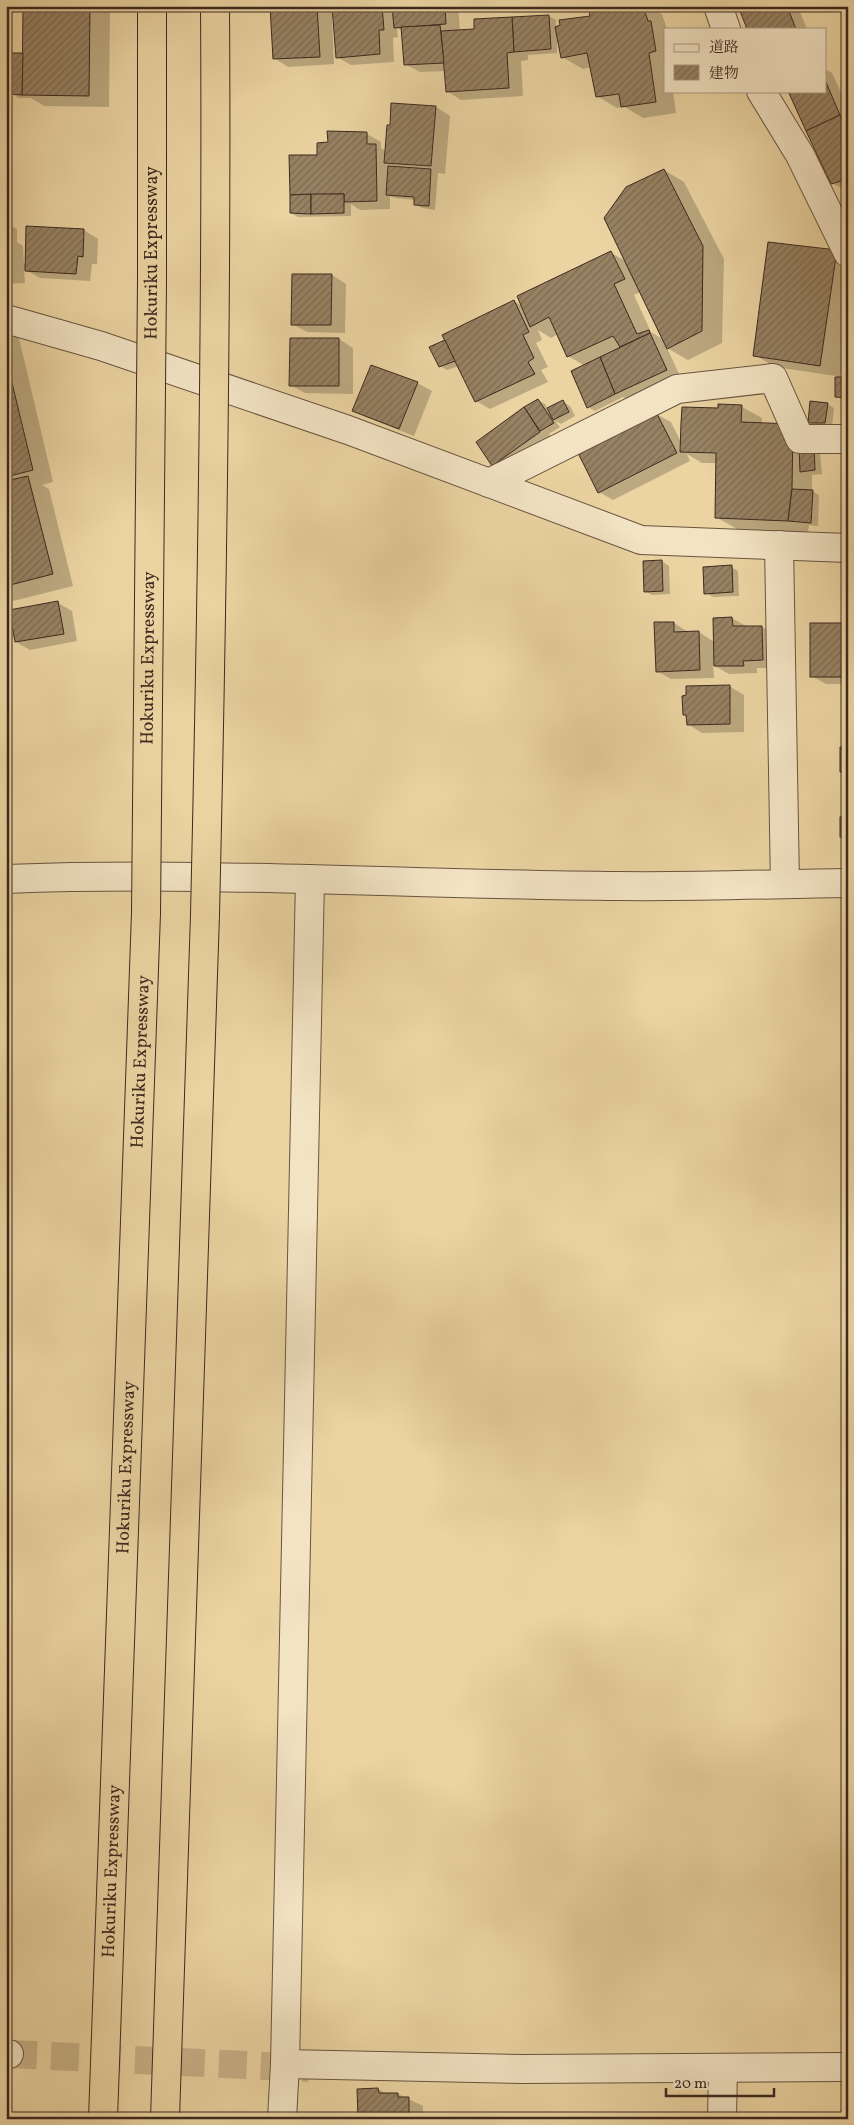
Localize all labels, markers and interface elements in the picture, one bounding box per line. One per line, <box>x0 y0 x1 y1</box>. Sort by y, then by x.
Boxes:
legend <box>664 28 826 92</box>
text: 道路 <box>709 38 739 59</box>
text: 建物 <box>709 64 739 85</box>
street label: Hokuriku Expressway <box>139 166 165 340</box>
street label: Hokuriku Expressway <box>135 571 162 745</box>
street label: Hokuriku Expressway <box>125 974 156 1149</box>
street label: Hokuriku Expressway <box>111 1380 142 1554</box>
street label: Hokuriku Expressway <box>96 1784 127 1958</box>
scale bar <box>666 2065 774 2097</box>
text: 20 m <box>674 2074 707 2095</box>

